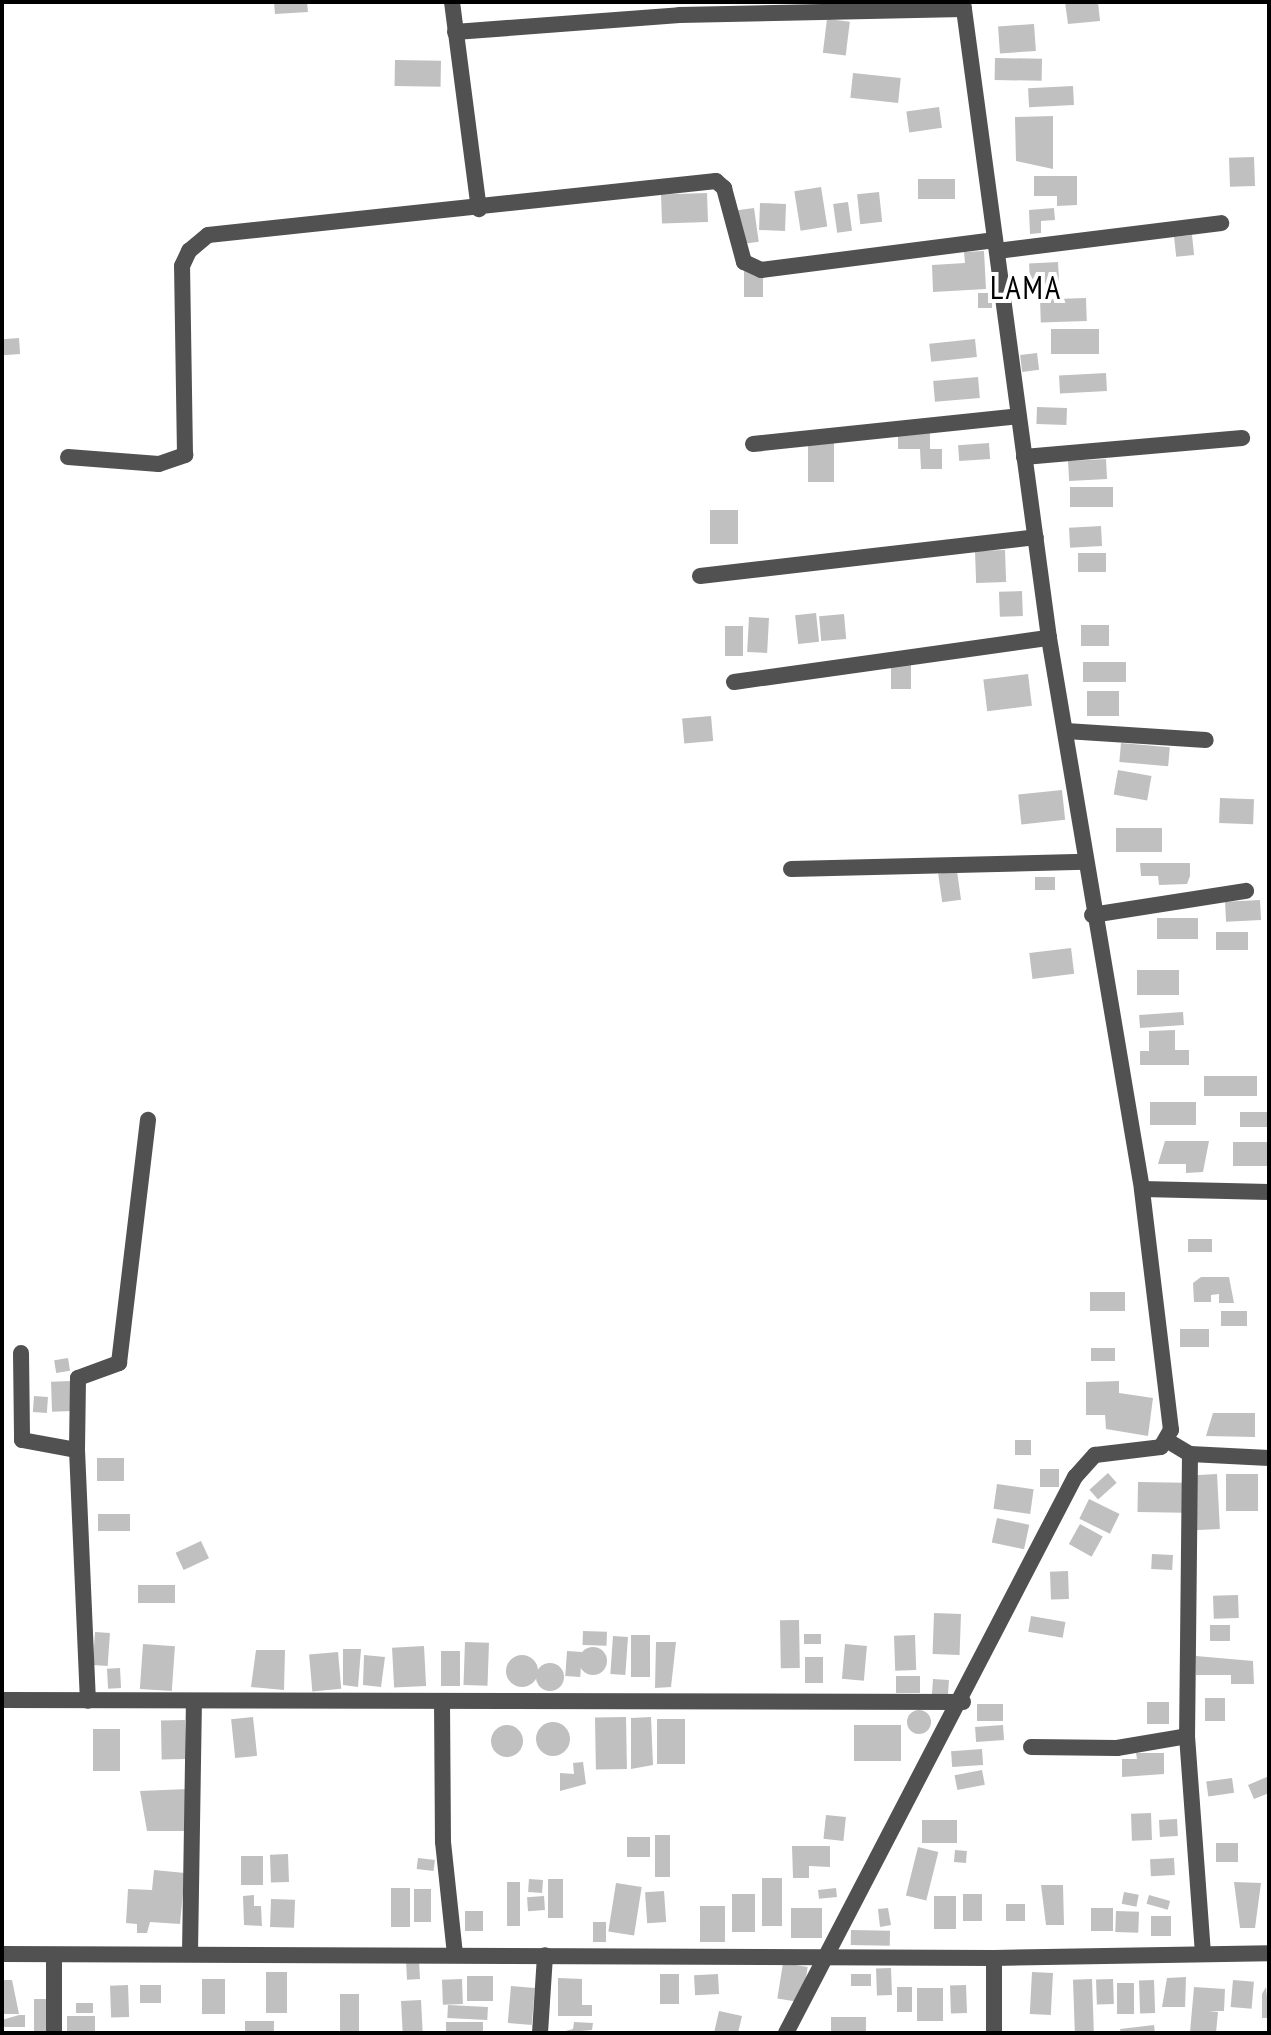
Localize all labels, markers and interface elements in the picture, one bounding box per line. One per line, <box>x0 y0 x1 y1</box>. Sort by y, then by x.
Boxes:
district label: LAMA <box>990 268 1062 306</box>

